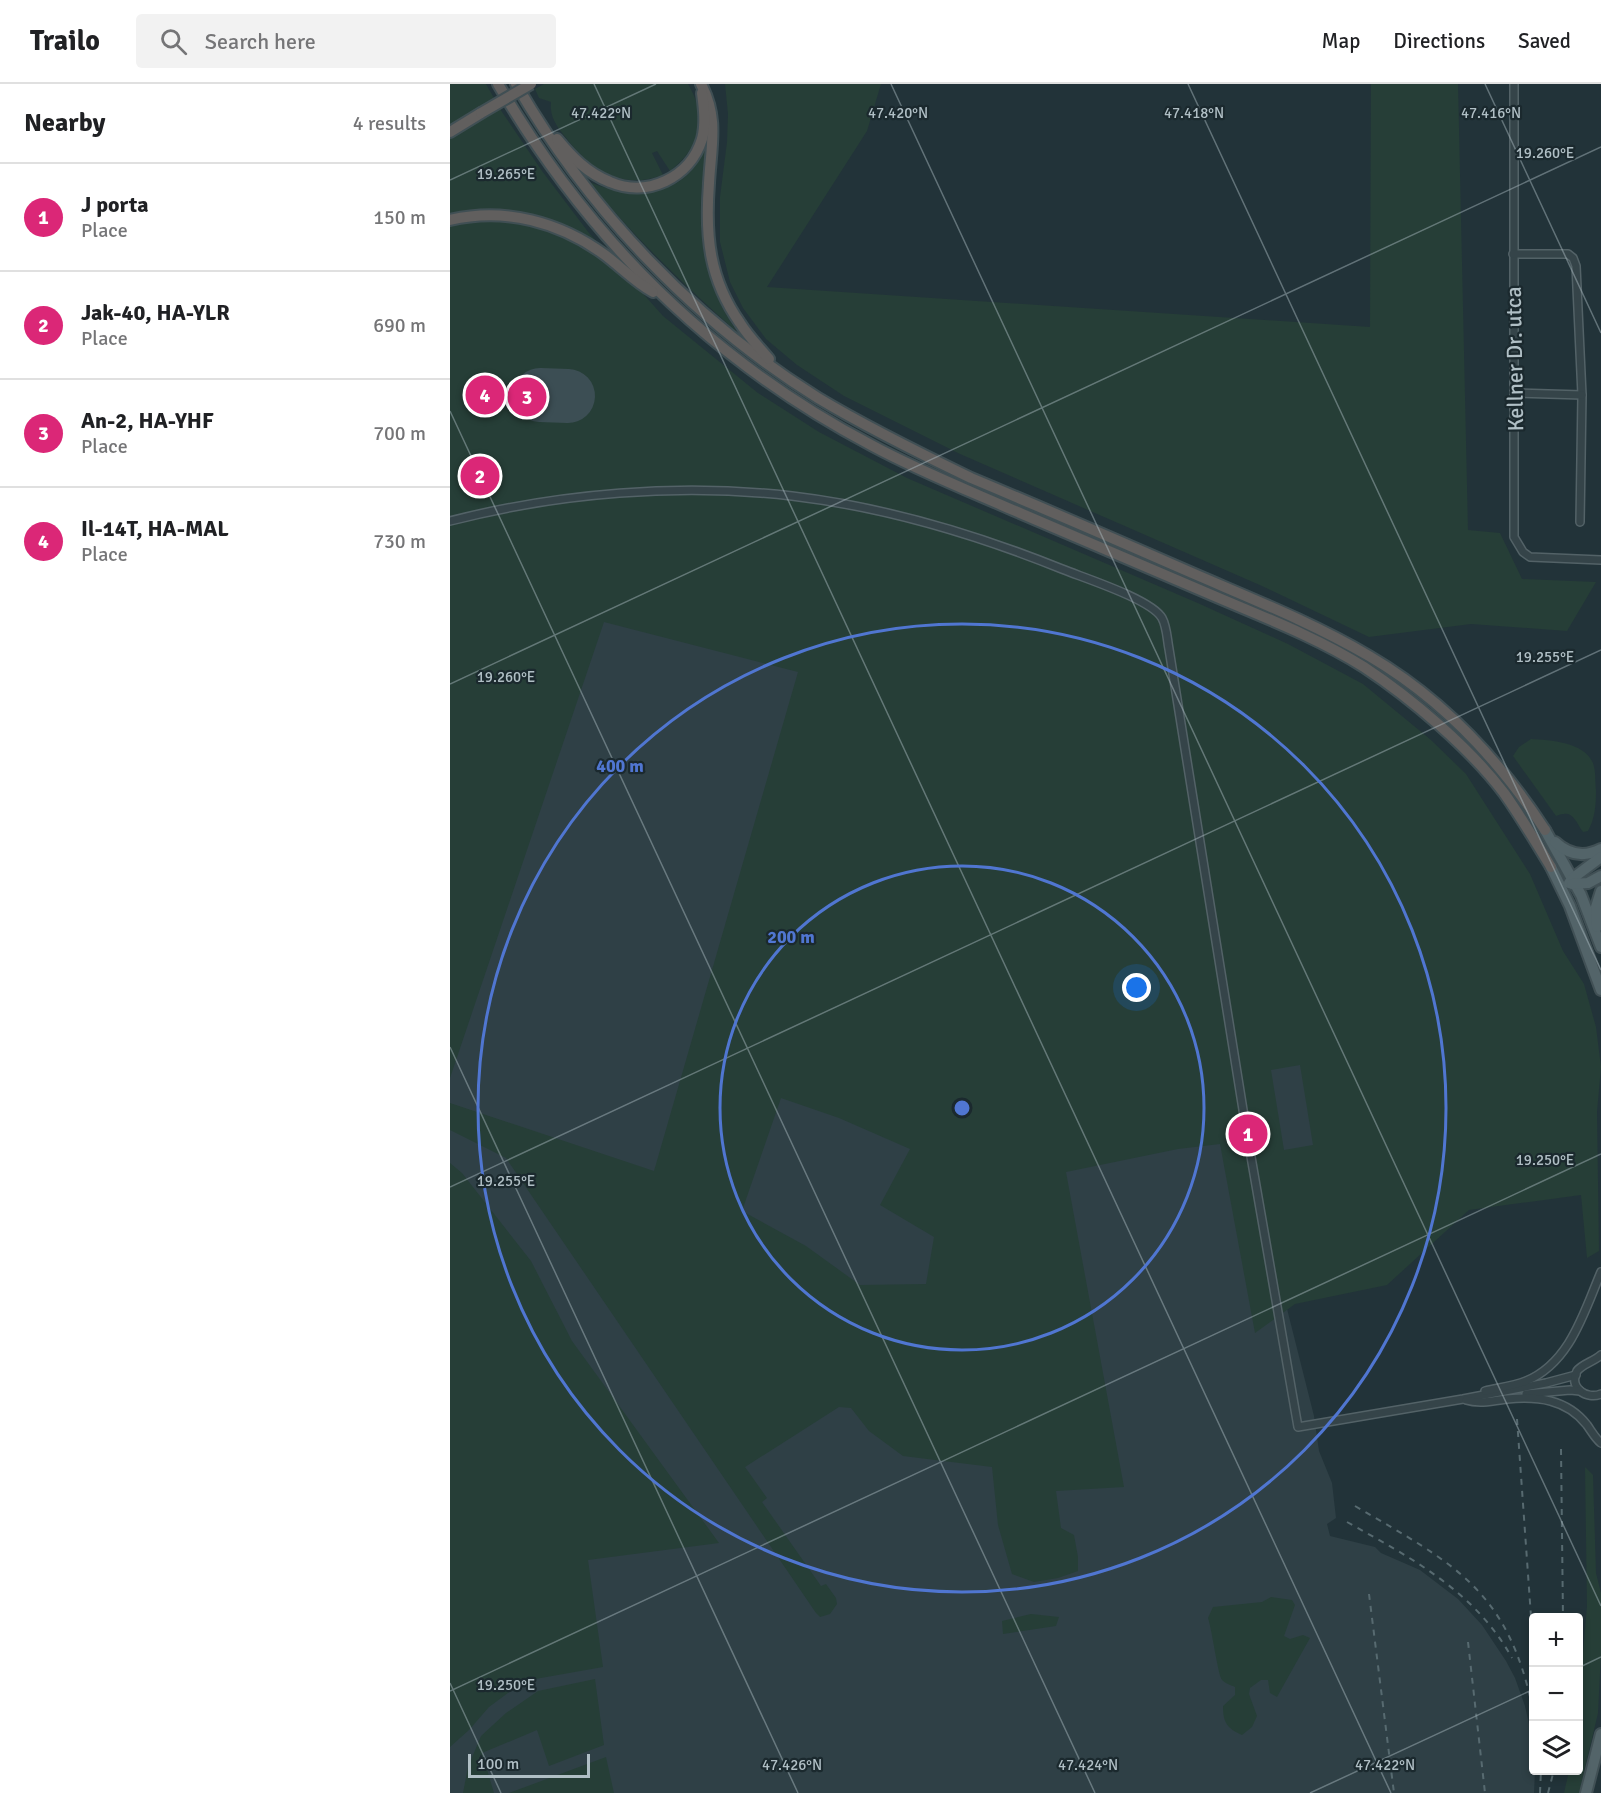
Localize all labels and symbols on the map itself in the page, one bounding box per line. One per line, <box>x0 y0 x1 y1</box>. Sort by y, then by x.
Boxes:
text: 47.422°N <box>571 104 631 122</box>
text: 47.420°N <box>868 104 928 122</box>
text: 47.418°N <box>1164 104 1224 122</box>
text: 47.416°N <box>1461 104 1521 122</box>
text: 19.260°E <box>1516 144 1574 162</box>
text: 19.265°E <box>477 165 535 183</box>
street label: Kellner Dr. utca <box>1500 286 1529 432</box>
pin: 4 <box>465 372 504 418</box>
pin: 3 <box>508 374 547 420</box>
pin: 2 <box>460 454 500 498</box>
text: 19.255°E <box>1516 648 1574 666</box>
text: 19.260°E <box>477 668 535 686</box>
text: 400 m <box>596 755 644 777</box>
text: 200 m <box>767 926 815 948</box>
your location <box>1122 973 1151 1002</box>
centre of rings <box>952 1098 972 1118</box>
pin: 1 <box>1228 1112 1268 1156</box>
text: 19.250°E <box>1516 1151 1574 1169</box>
text: 19.255°E <box>477 1172 535 1190</box>
text: 19.250°E <box>477 1676 535 1694</box>
scale bar <box>468 1751 590 1778</box>
text: 47.426°N <box>762 1756 822 1774</box>
text: 47.424°N <box>1058 1756 1118 1774</box>
text: 47.422°N <box>1355 1756 1415 1774</box>

